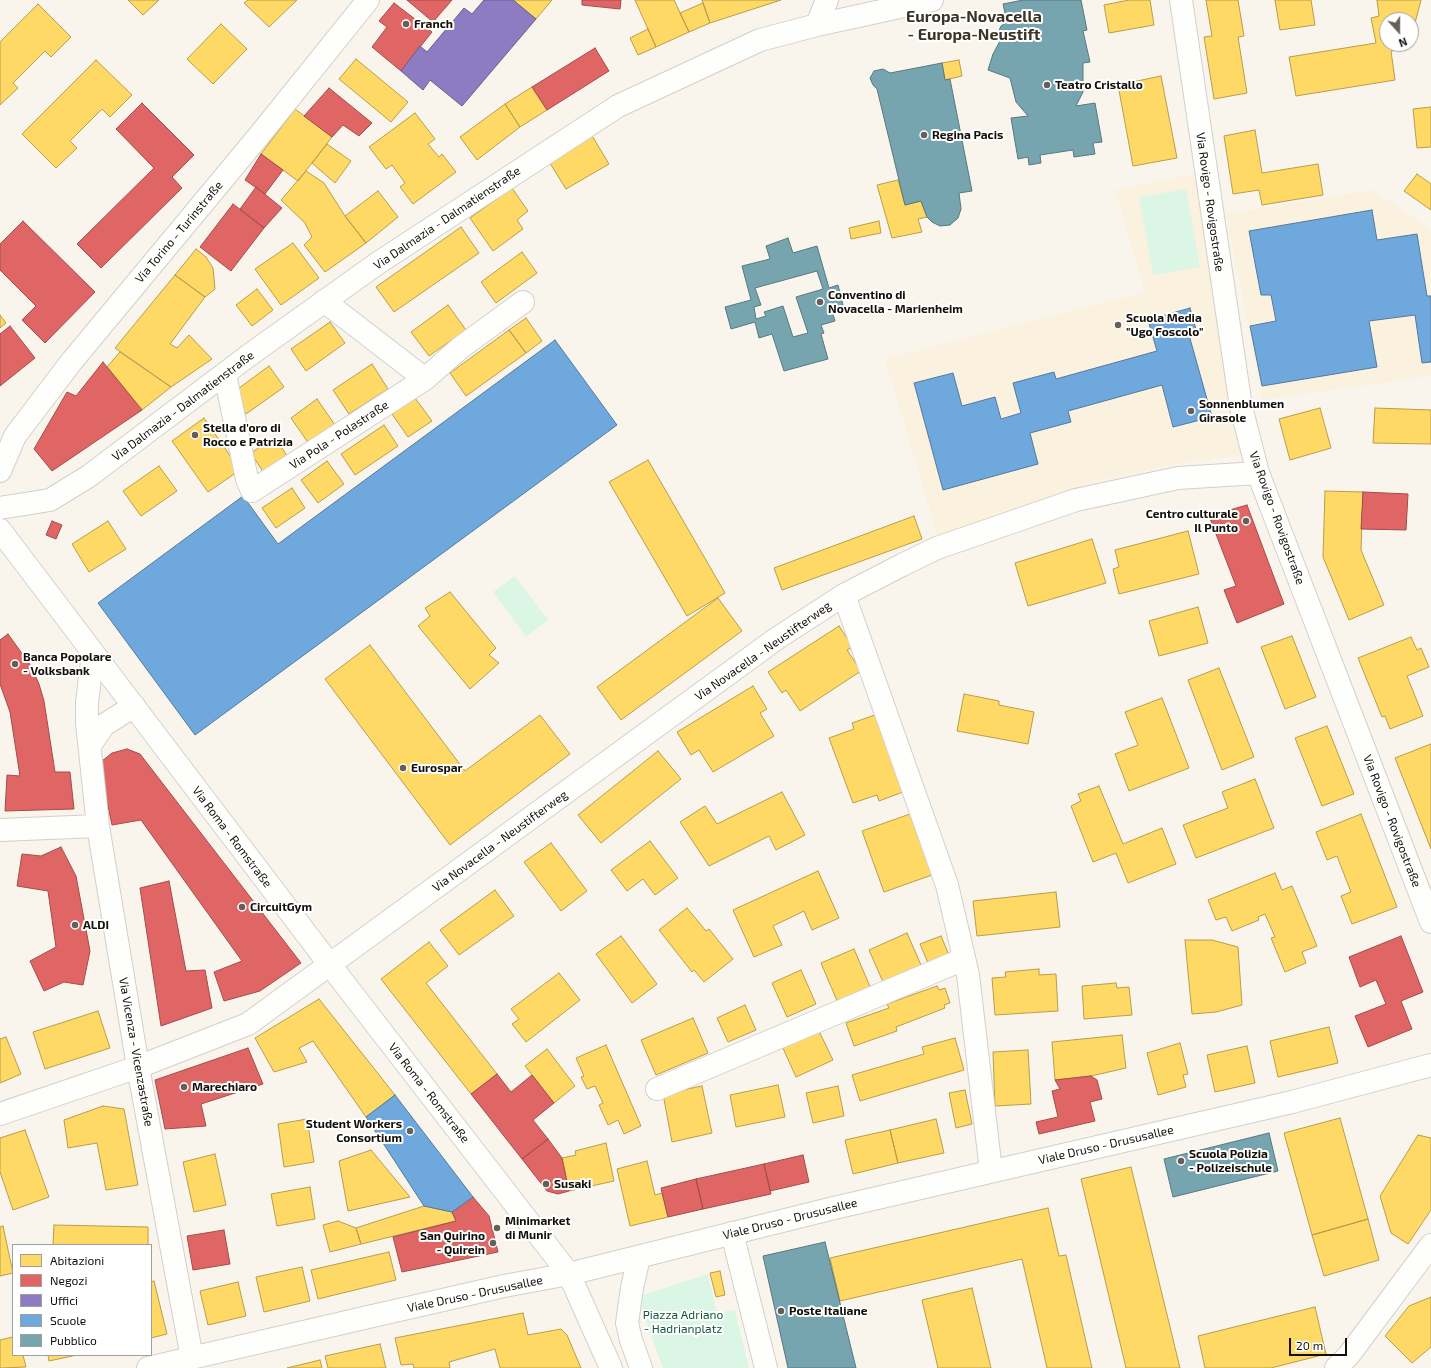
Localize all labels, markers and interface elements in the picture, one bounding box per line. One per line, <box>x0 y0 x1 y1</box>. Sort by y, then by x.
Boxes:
district label: Europa-Novacella - Europa-Neustift <box>906 7 1042 45</box>
north arrow <box>1379 12 1419 52</box>
place label: Franch <box>414 17 453 31</box>
marker: Franch <box>401 19 411 29</box>
text: N <box>1397 35 1409 50</box>
place label: Teatro Cristallo <box>1055 78 1143 92</box>
marker: Teatro Cristallo <box>1042 80 1052 90</box>
place label: Regina Pacis <box>932 128 1003 142</box>
marker: Regina Pacis <box>919 130 929 140</box>
street label: Via Rovigo - Rovigostraße <box>1193 131 1227 273</box>
street label: Via Dalmazia - Dalmatienstraße <box>371 163 523 273</box>
street label: Via Torino - Turinstraße <box>132 178 226 286</box>
place label: Conventino di Novacella - Marienheim <box>828 288 963 316</box>
marker: Conventino di Novacella - Marienheim <box>815 297 825 307</box>
place label: Scuola Media "Ugo Foscolo" <box>1126 311 1204 339</box>
marker: Scuola Media "Ugo Foscolo" <box>1113 320 1123 330</box>
street label: Via Dalmazia - Dalmatienstraße <box>109 348 257 464</box>
place label: Sonnenblumen Girasole <box>1199 397 1284 425</box>
street label: Via Pola - Polastraße <box>287 398 391 472</box>
marker: Sonnenblumen Girasole <box>1186 406 1196 416</box>
place label: Stella d'oro di Rocco e Patrizia <box>203 421 293 449</box>
marker: Stella d'oro di Rocco e Patrizia <box>190 430 200 440</box>
street label: Via Rovigo - Rovigostraße <box>1246 449 1308 587</box>
place label: Centro culturale Il Punto <box>1146 507 1238 535</box>
marker: Centro culturale Il Punto <box>1241 516 1251 526</box>
street label: Via Novacella - Neustifterweg <box>692 598 834 704</box>
place label: Banca Popolare - Volksbank <box>23 650 112 678</box>
marker: Banca Popolare - Volksbank <box>10 659 20 669</box>
street label: Via Rovigo - Rovigostraße <box>1360 753 1424 889</box>
place label: Eurospar <box>411 761 463 775</box>
marker: Eurospar <box>398 763 408 773</box>
street label: Via Roma - Romstraße <box>189 784 275 890</box>
street label: Via Novacella - Neustifterweg <box>430 787 570 895</box>
place label: CircuitGym <box>250 900 312 914</box>
marker: CircuitGym <box>237 902 247 912</box>
place label: ALDI <box>83 918 109 932</box>
marker: ALDI <box>70 920 80 930</box>
street label: Via Vicenza - Vicenzastraße <box>116 976 156 1128</box>
street label: Via Roma - Romstraße <box>386 1040 472 1146</box>
place label: Marechiaro <box>192 1080 257 1094</box>
marker: Marechiaro <box>179 1082 189 1092</box>
place label: Student Workers Consortium <box>306 1117 402 1145</box>
street label: Viale Druso - Drususallee <box>1037 1122 1175 1168</box>
marker: Student Workers Consortium <box>405 1126 415 1136</box>
place label: Scuola Polizia - Polizeischule <box>1189 1147 1272 1175</box>
marker: Scuola Polizia - Polizeischule <box>1176 1156 1186 1166</box>
place label: Susaki <box>554 1177 591 1191</box>
marker: Susaki <box>541 1179 551 1189</box>
street label: Viale Druso - Drususallee <box>721 1195 859 1243</box>
place label: Minimarket di Munir <box>505 1214 571 1242</box>
marker: Minimarket di Munir <box>492 1223 502 1233</box>
place label: San Quirino - Quirein <box>420 1229 485 1257</box>
marker: San Quirino - Quirein <box>488 1238 498 1248</box>
legend <box>12 1244 152 1356</box>
text: Abitazioni <box>50 1253 104 1267</box>
text: Negozi <box>50 1273 87 1287</box>
street label: Viale Druso - Drususallee <box>406 1273 544 1315</box>
text: Uffici <box>50 1293 78 1307</box>
place label: Poste Italiane <box>789 1304 867 1318</box>
marker: Poste Italiane <box>776 1306 786 1316</box>
park label: Piazza Adriano - Hadrianplatz <box>643 1308 723 1336</box>
text: Scuole <box>50 1313 86 1327</box>
scale bar <box>1291 1330 1349 1356</box>
text: Pubblico <box>50 1333 97 1347</box>
text: 20 m <box>1296 1338 1323 1352</box>

